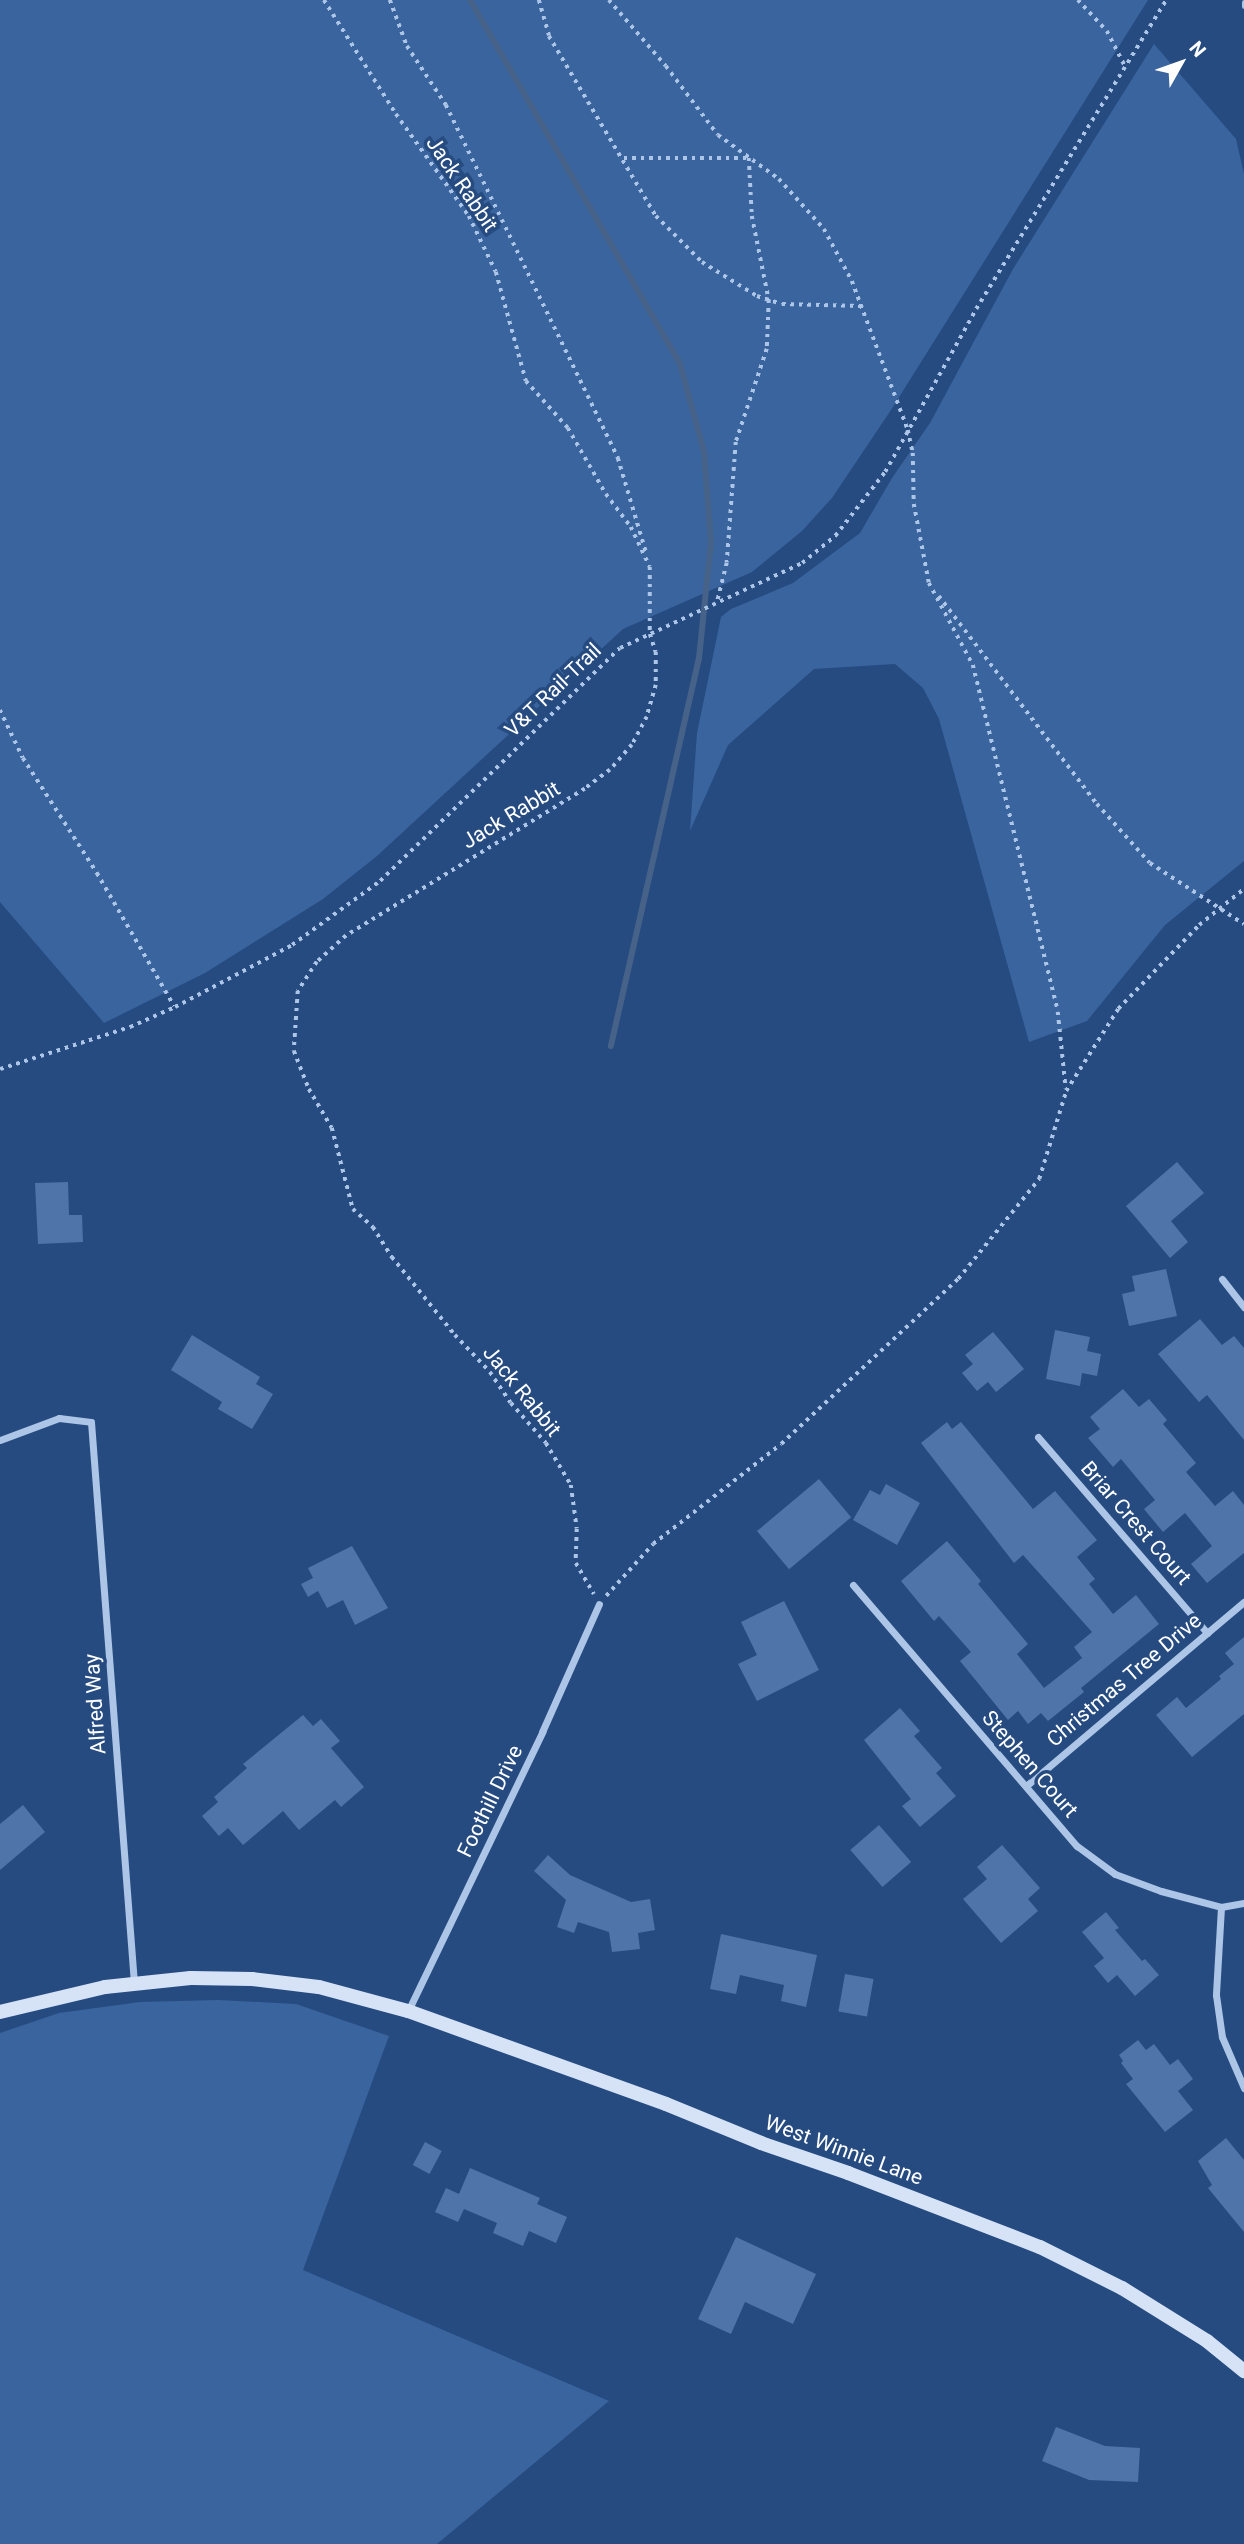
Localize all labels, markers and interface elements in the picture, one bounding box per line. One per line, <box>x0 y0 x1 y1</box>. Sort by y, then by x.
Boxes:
north arrow <box>1146 28 1216 98</box>
text: N <box>1184 37 1211 62</box>
street label: Jack Rabbit <box>421 131 503 237</box>
street label: V&T Rail-Trail <box>499 638 607 742</box>
street label: Jack Rabbit <box>457 776 565 854</box>
street label: Jack Rabbit <box>478 1340 566 1442</box>
street label: Briar Crest Court <box>1076 1456 1196 1590</box>
street label: Christmas Tree Drive <box>1041 1608 1207 1752</box>
street label: Alfred Way <box>79 1653 111 1755</box>
street label: Stephen Court <box>977 1705 1083 1823</box>
street label: Foothill Drive <box>452 1741 528 1861</box>
street label: West Winnie Lane <box>762 2110 926 2190</box>

